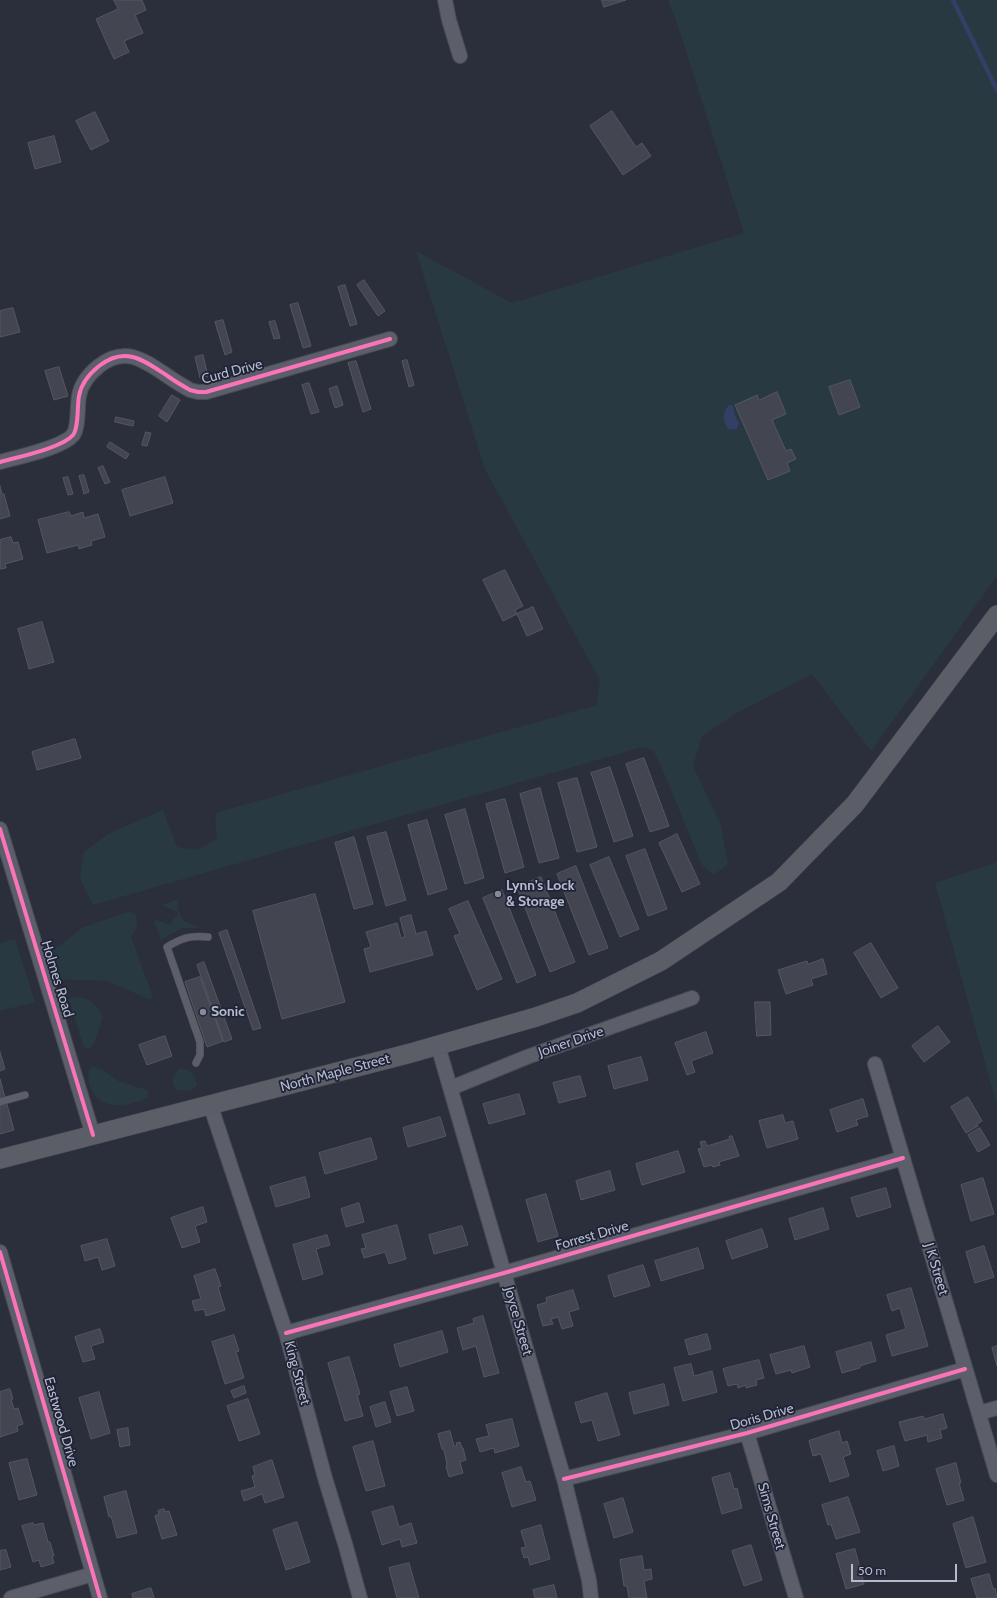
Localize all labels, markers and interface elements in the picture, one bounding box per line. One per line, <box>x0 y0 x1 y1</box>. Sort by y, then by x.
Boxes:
street label: Curd Drive <box>200 356 264 388</box>
place label: Lynn’s Lock & Storage <box>506 878 575 910</box>
marker: Lynn’s Lock & Storage <box>493 889 503 899</box>
street label: Holmes Road <box>37 939 77 1019</box>
place label: Sonic <box>211 1004 245 1020</box>
marker: Sonic <box>198 1007 208 1017</box>
street label: Joiner Drive <box>536 1023 606 1061</box>
street label: North Maple Street <box>278 1050 392 1096</box>
street label: Forrest Drive <box>553 1218 631 1254</box>
street label: J K Street <box>920 1241 952 1297</box>
street label: Joyce Street <box>500 1285 536 1357</box>
street label: King Street <box>280 1339 314 1407</box>
street label: Eastwood Drive <box>40 1375 82 1469</box>
street label: Doris Drive <box>728 1400 796 1434</box>
street label: Sims Street <box>754 1481 788 1551</box>
scale bar <box>853 1556 959 1582</box>
text: 50 m <box>858 1563 886 1578</box>

